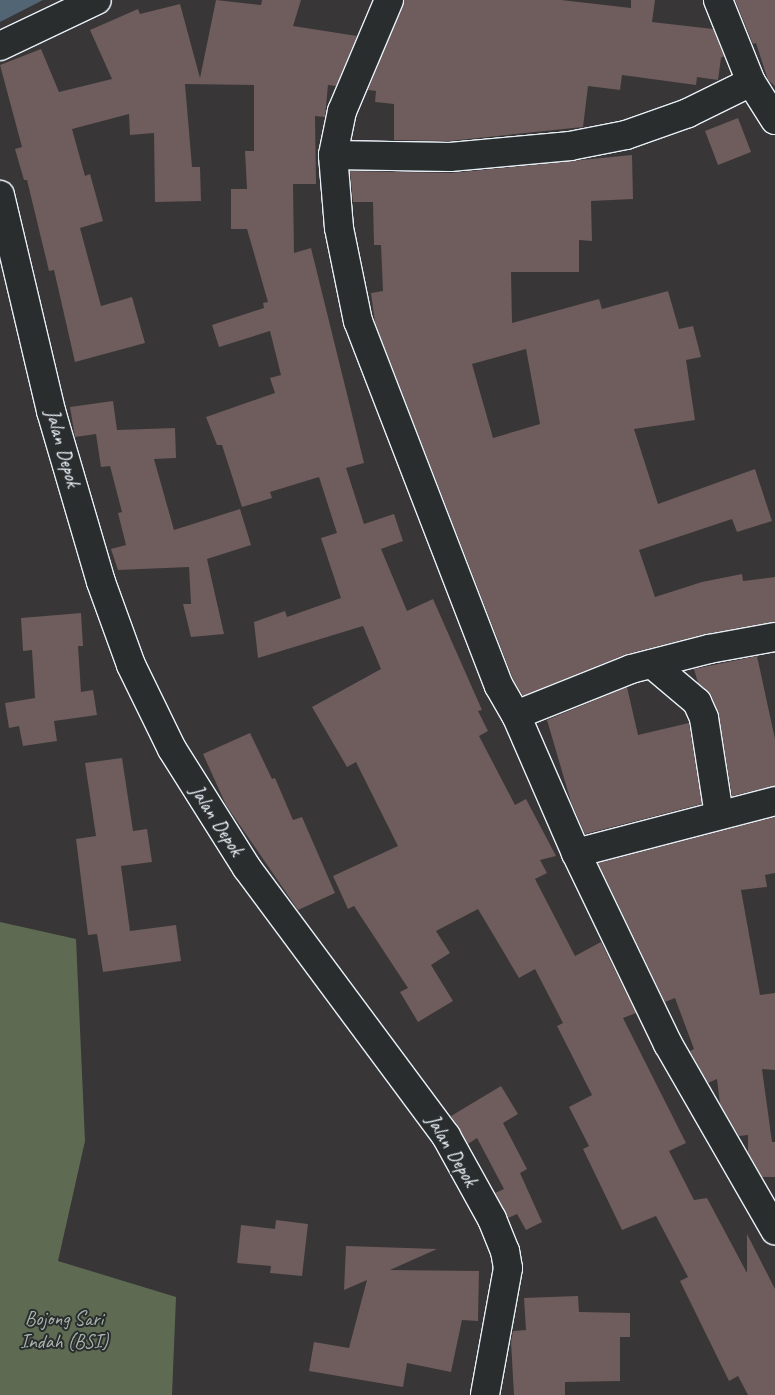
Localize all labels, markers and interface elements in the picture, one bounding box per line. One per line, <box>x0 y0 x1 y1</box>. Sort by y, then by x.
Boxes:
street label: Jalan Depok <box>40 406 86 490</box>
street label: Jalan Depok <box>185 780 249 860</box>
street label: Jalan Depok <box>421 1109 483 1191</box>
park label: Bojong Sari Indah (BSI) <box>20 1307 108 1354</box>

